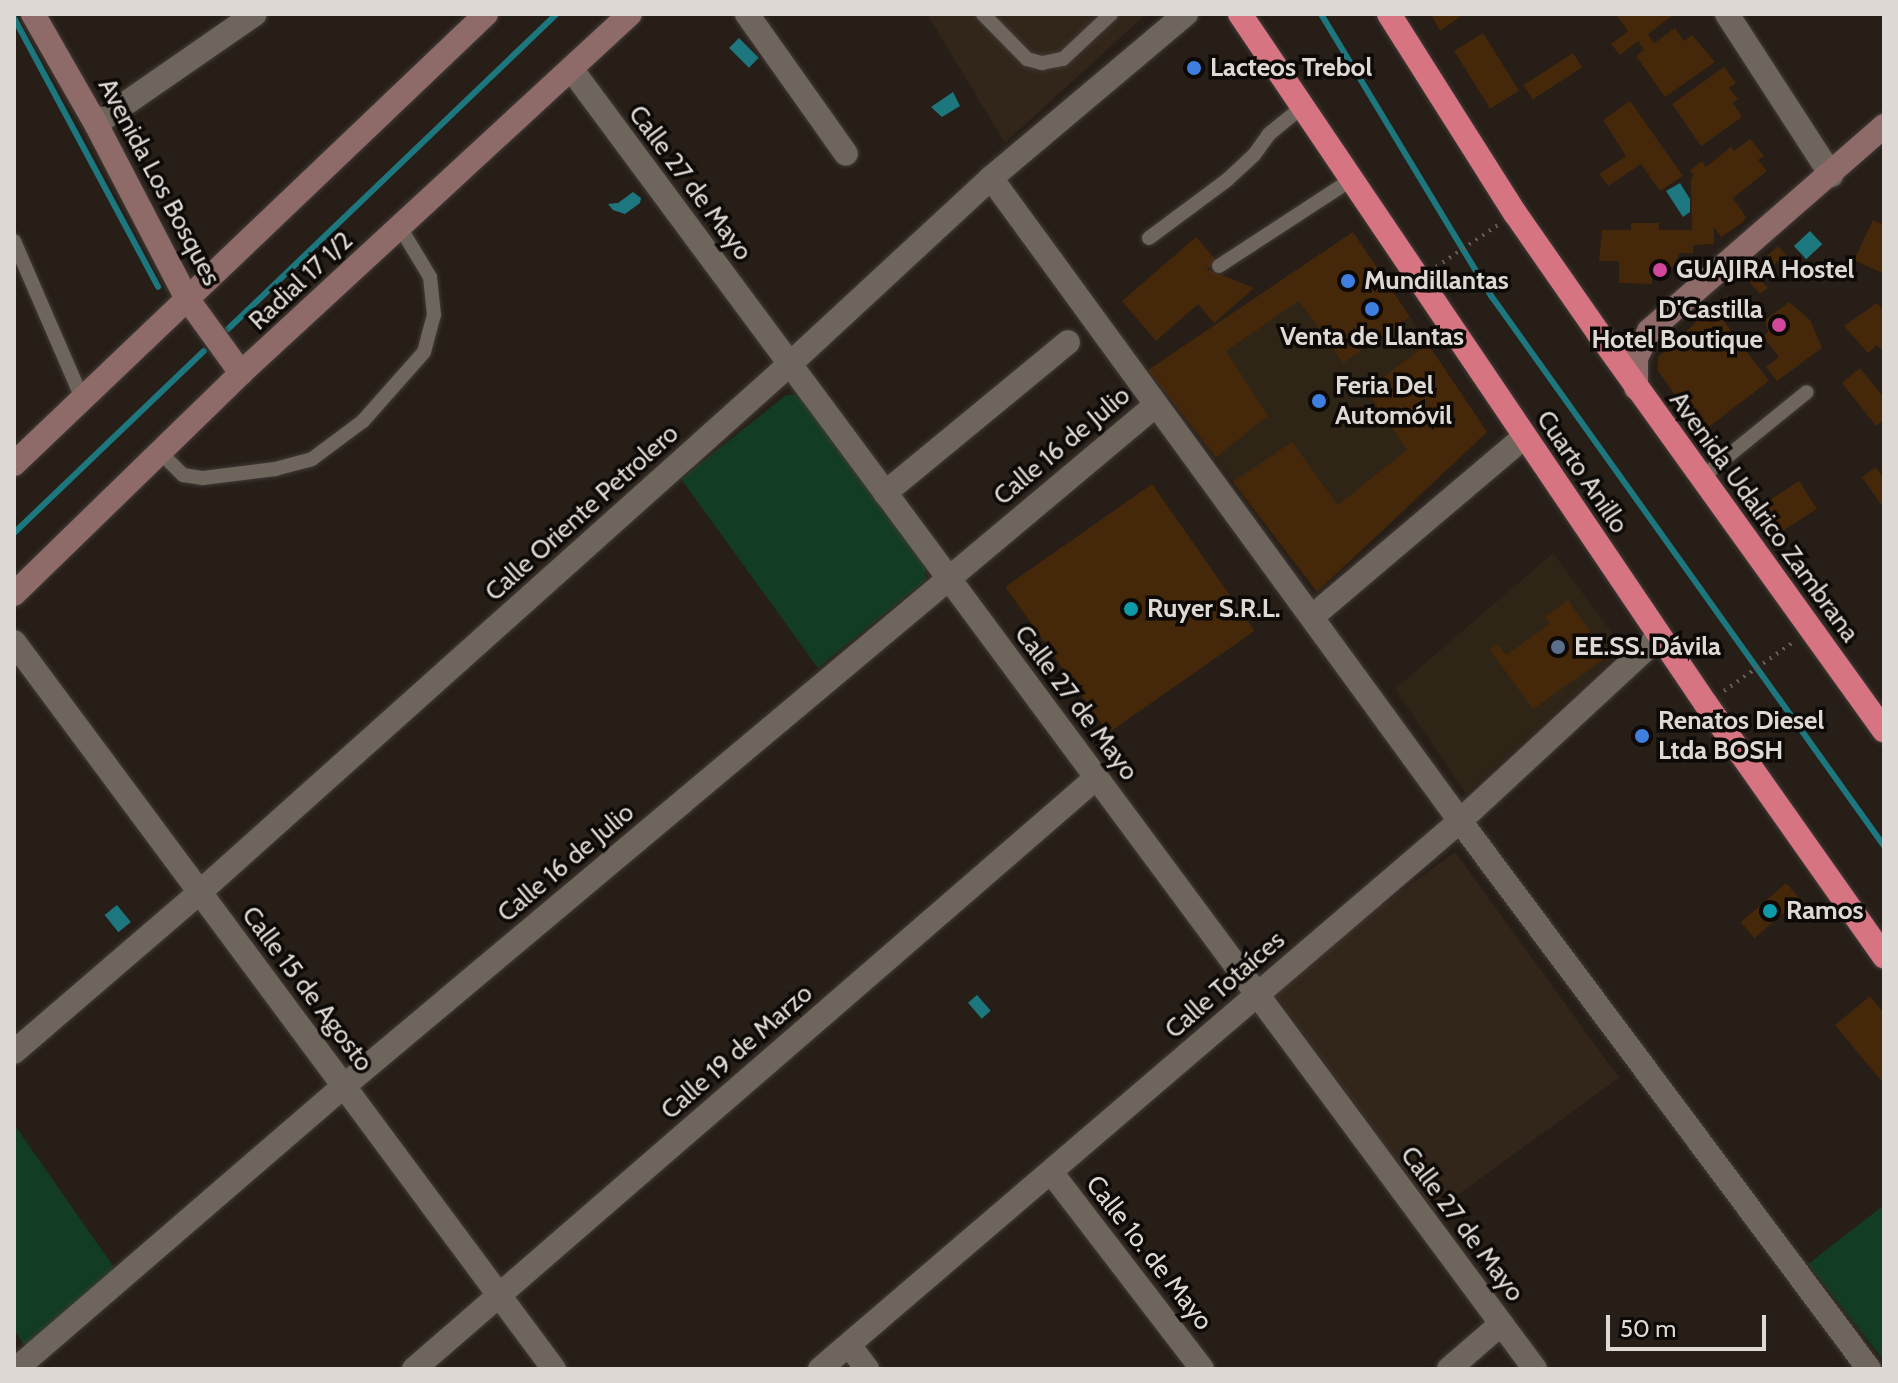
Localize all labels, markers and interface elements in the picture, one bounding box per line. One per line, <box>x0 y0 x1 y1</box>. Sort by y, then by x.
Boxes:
place label: Lacteos Trebol <box>1210 52 1372 84</box>
marker: Lacteos Trebol <box>1185 59 1203 77</box>
street label: Avenida Los Bosques <box>91 73 227 291</box>
street label: Calle 27 de Mayo <box>622 99 758 267</box>
street label: Radial 17 1/2 <box>243 225 359 337</box>
place label: GUAJIRA Hostel <box>1676 254 1854 286</box>
marker: GUAJIRA Hostel <box>1651 261 1669 279</box>
place label: Mundillantas <box>1364 265 1509 297</box>
marker: Mundillantas <box>1339 272 1357 290</box>
place label: D'Castilla Hotel Boutique <box>1591 294 1763 356</box>
marker: Venta de Llantas <box>1363 300 1381 318</box>
marker: D'Castilla Hotel Boutique <box>1770 316 1788 334</box>
place label: Venta de Llantas <box>1280 321 1464 353</box>
place label: Feria Del Automóvil <box>1335 370 1452 432</box>
street label: Calle 16 de Julio <box>987 380 1137 512</box>
street label: Avenida Udalrico Zambrana <box>1663 386 1865 648</box>
marker: Feria Del Automóvil <box>1310 392 1328 410</box>
street label: Cuarto Anillo <box>1530 405 1634 539</box>
street label: Calle Oriente Petrolero <box>479 418 685 608</box>
place label: Ruyer S.R.L. <box>1147 593 1280 625</box>
marker: Ruyer S.R.L. <box>1122 600 1140 618</box>
street label: Calle 27 de Mayo <box>1008 619 1144 787</box>
place label: EE.SS. Dávila <box>1574 631 1721 663</box>
marker: EE.SS. Dávila <box>1549 638 1567 656</box>
place label: Renatos Diesel Ltda BOSH <box>1658 705 1824 766</box>
marker: Renatos Diesel Ltda BOSH <box>1633 727 1651 745</box>
street label: Calle 16 de Julio <box>491 797 641 929</box>
place label: Ramos <box>1786 895 1864 927</box>
street label: Calle 15 de Agosto <box>235 900 379 1078</box>
marker: Ramos <box>1761 902 1779 920</box>
street label: Calle Totaíces <box>1159 925 1291 1045</box>
street label: Calle 19 de Marzo <box>655 978 819 1126</box>
street label: Calle 27 de Mayo <box>1394 1140 1530 1308</box>
street label: Calle 1o. de Mayo <box>1079 1170 1219 1336</box>
scale bar <box>1610 1299 1770 1349</box>
text: 50 m <box>1620 1314 1676 1343</box>

